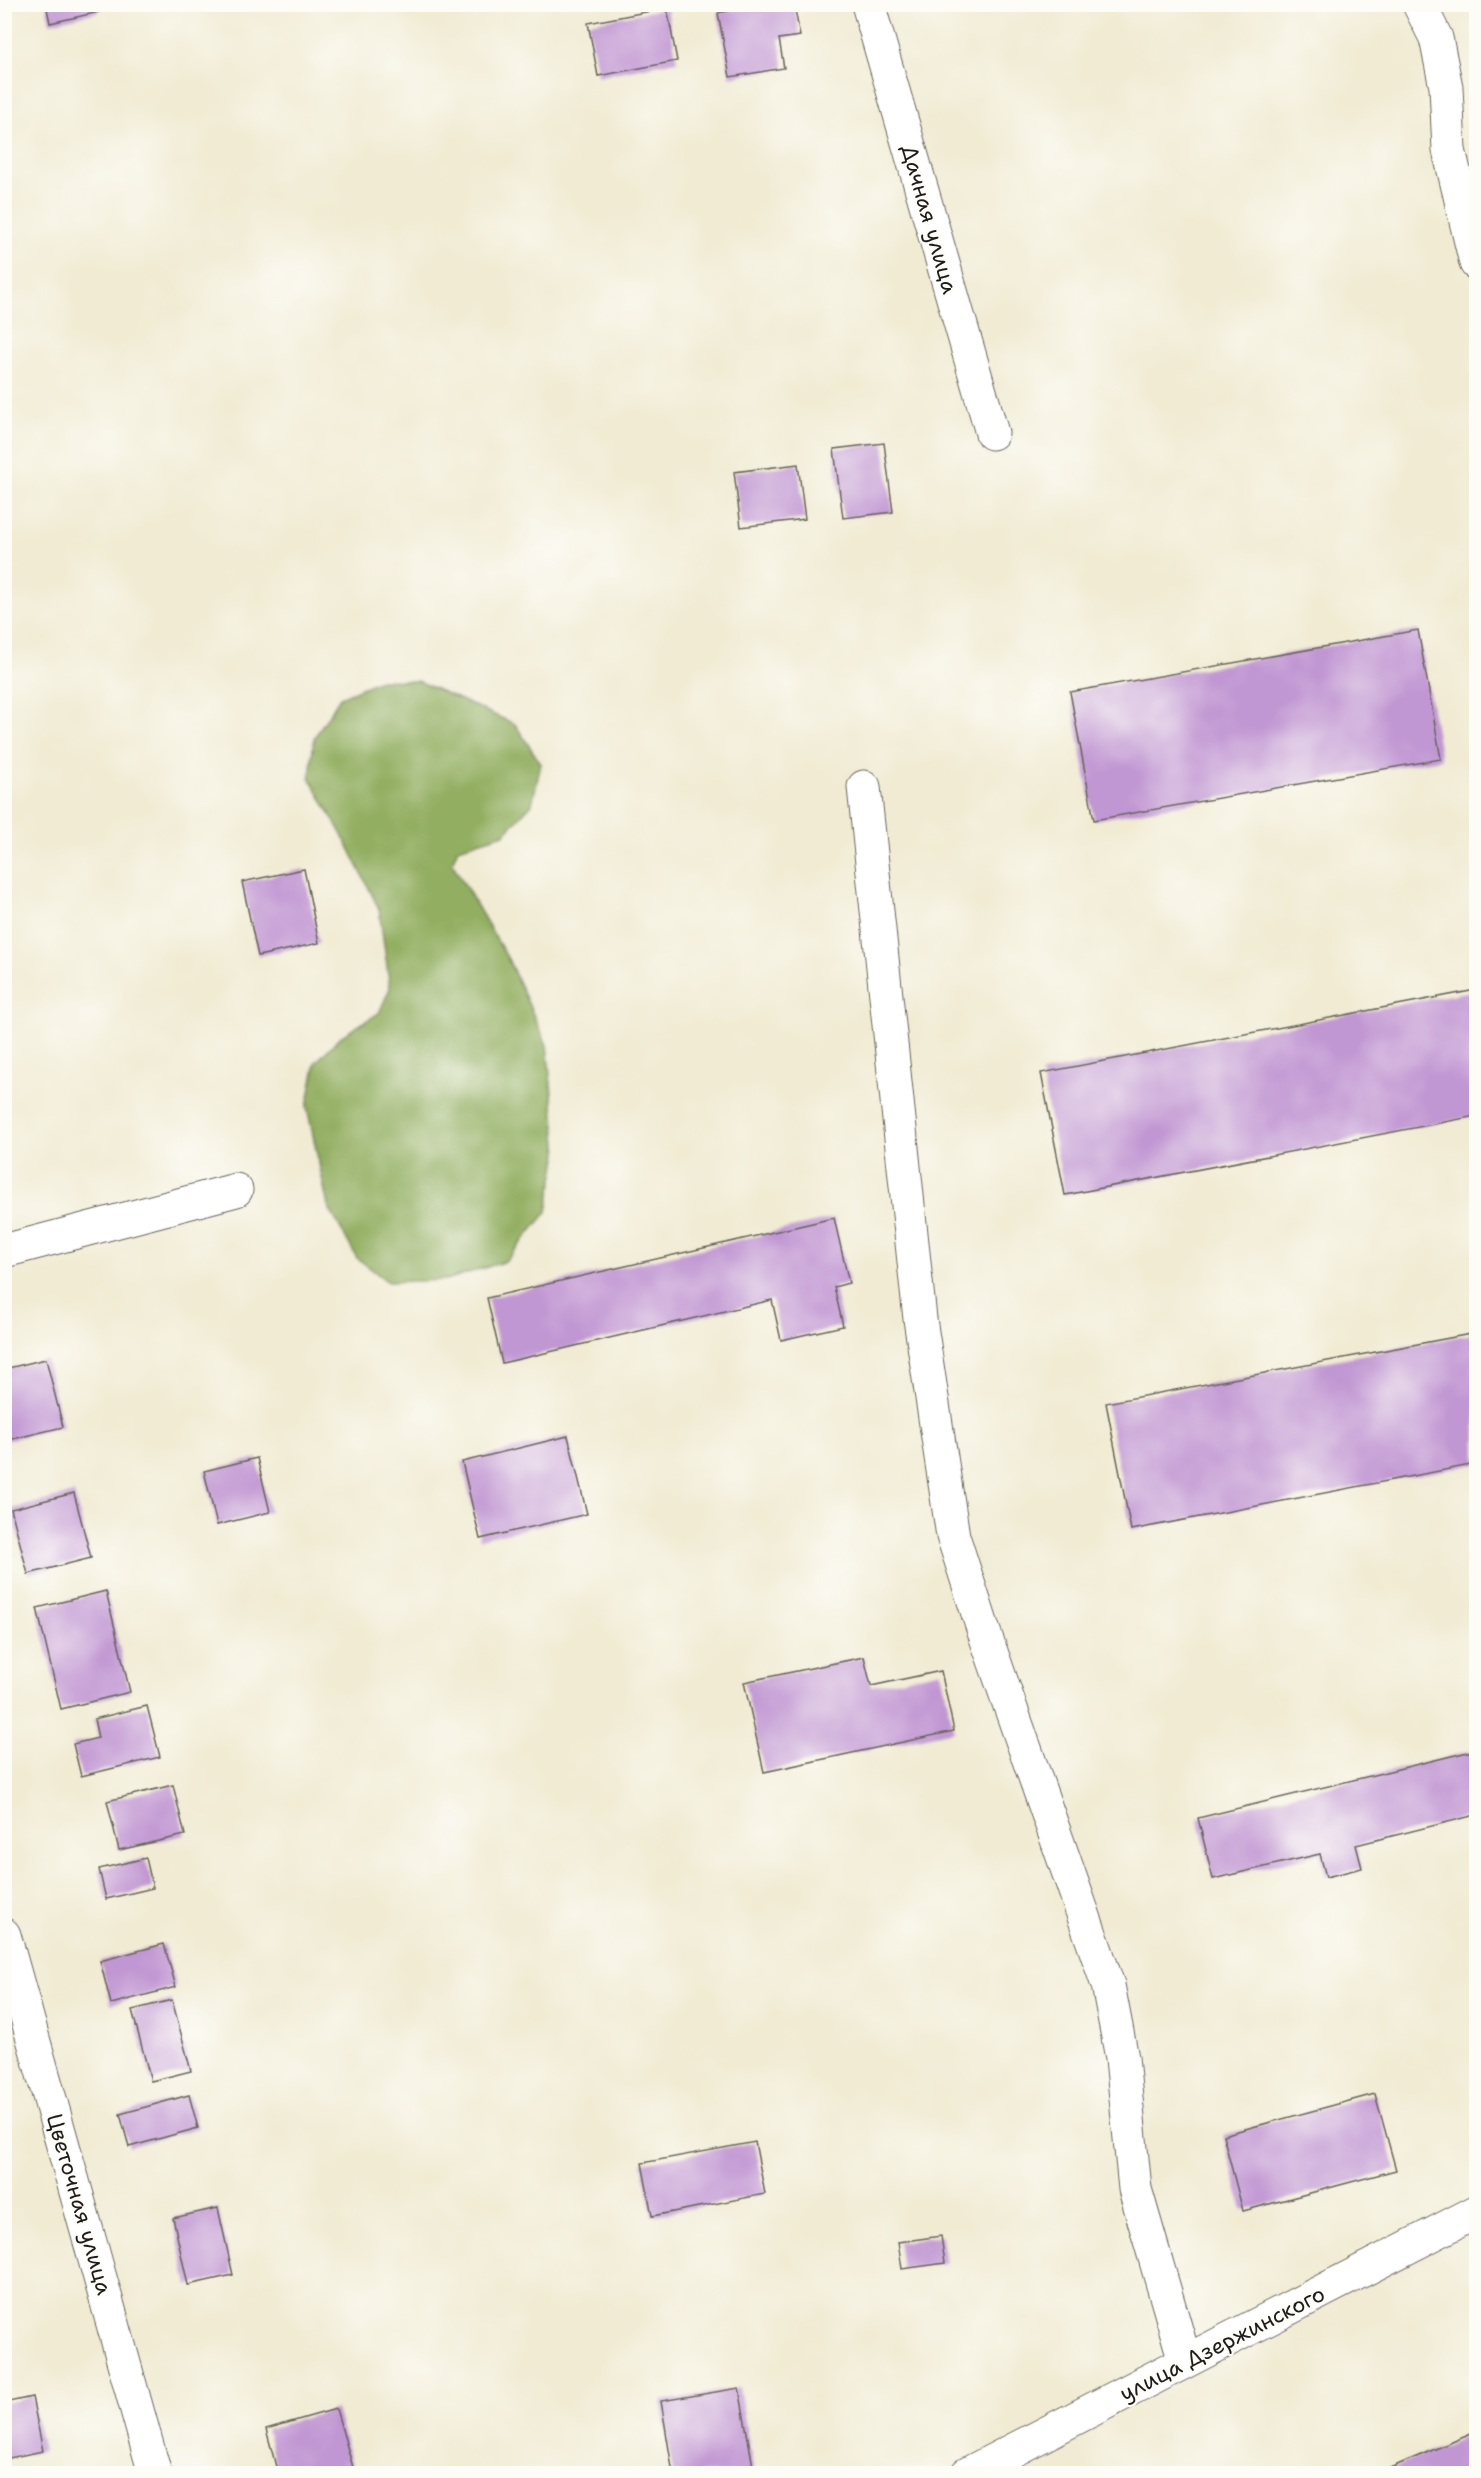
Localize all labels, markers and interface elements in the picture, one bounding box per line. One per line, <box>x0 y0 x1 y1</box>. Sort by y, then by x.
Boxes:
street label: Дачная улица <box>894 141 965 297</box>
street label: Цветочная улица <box>40 2110 119 2298</box>
street label: улица Дзержинского <box>1115 2279 1330 2408</box>

